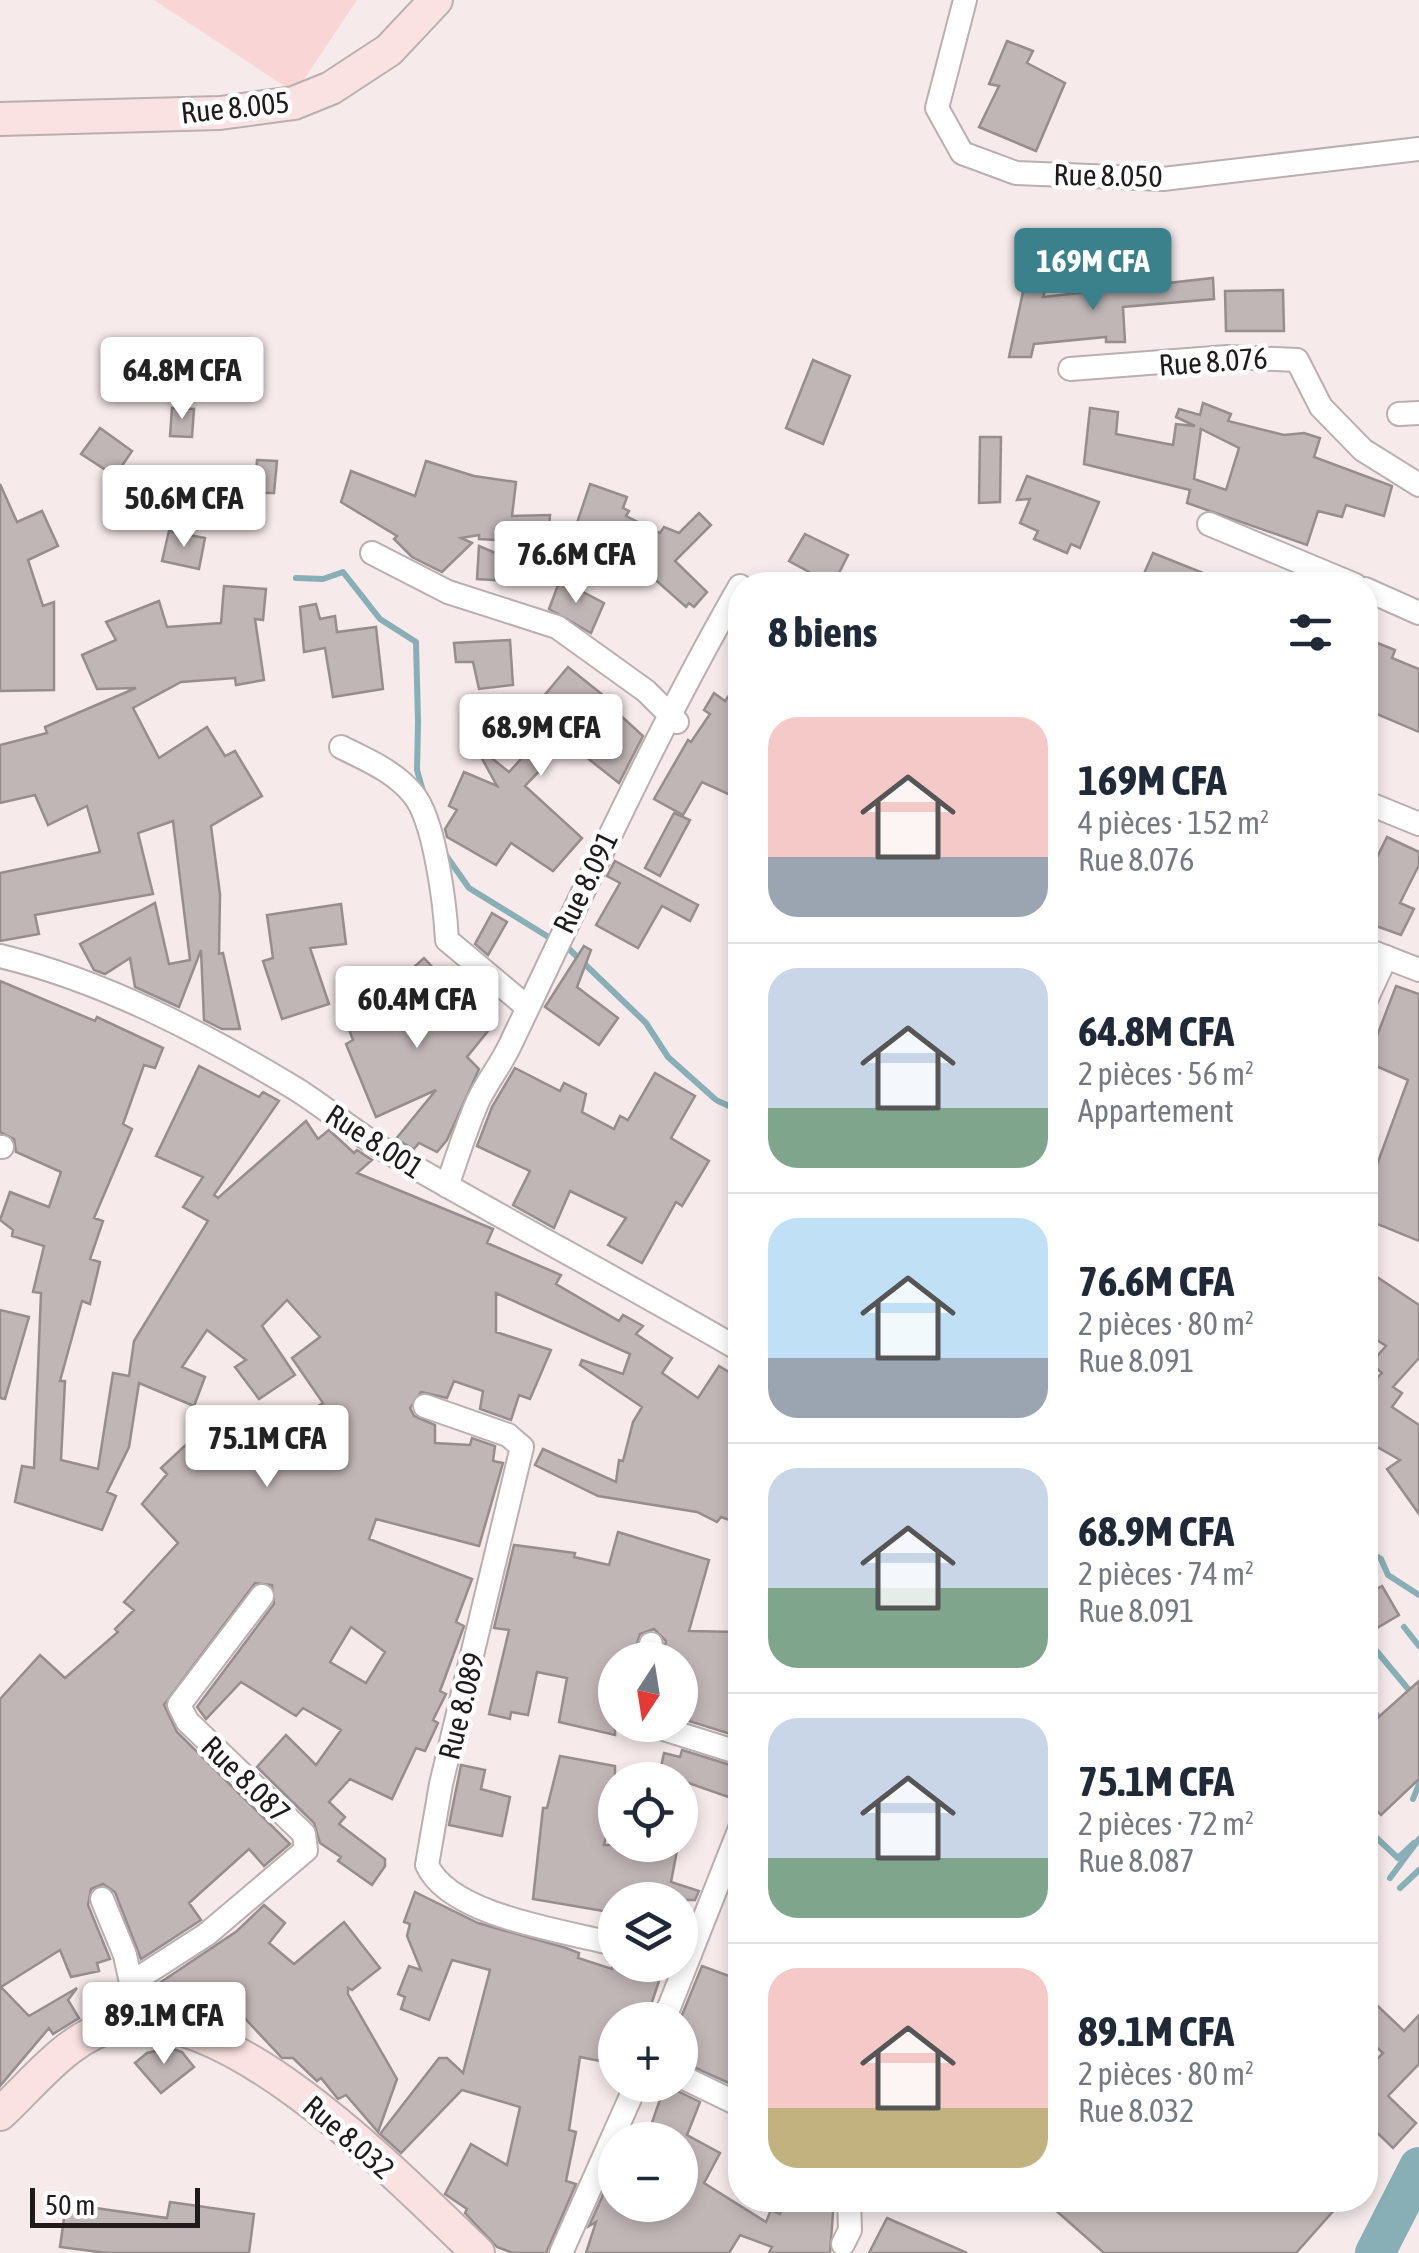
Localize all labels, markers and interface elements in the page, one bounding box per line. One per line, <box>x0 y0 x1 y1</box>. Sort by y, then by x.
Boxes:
street label: Rue 8.005 <box>179 84 291 130</box>
street label: Rue 8.050 <box>1053 157 1163 193</box>
pin: 169M CFA <box>990 228 1196 313</box>
text: 169M CFA <box>1036 242 1150 279</box>
pin: 64.8M CFA <box>68 337 296 422</box>
street label: Rue 8.076 <box>1157 340 1269 382</box>
text: 64.8M CFA <box>123 351 241 388</box>
pin: 50.6M CFA <box>70 465 298 550</box>
text: 50.6M CFA <box>125 479 243 516</box>
pin: 76.6M CFA <box>462 521 690 606</box>
text: 76.6M CFA <box>517 535 635 572</box>
icon: filters <box>1283 605 1338 660</box>
text: 8 biens <box>768 608 877 656</box>
pin: 68.9M CFA <box>427 694 655 779</box>
text: 68.9M CFA <box>482 708 600 745</box>
text: 169M CFA <box>1078 756 1227 804</box>
icon: home <box>848 757 968 877</box>
text: 4 pièces · 152 m² <box>1078 804 1269 841</box>
street label: Rue 8.091 <box>546 826 624 938</box>
text: Rue 8.076 <box>1078 841 1194 878</box>
pin: 60.4M CFA <box>303 966 531 1051</box>
text: 60.4M CFA <box>358 980 476 1017</box>
text: 64.8M CFA <box>1078 1007 1234 1055</box>
icon: home <box>848 1008 968 1128</box>
text: 2 pièces · 56 m² <box>1078 1055 1254 1092</box>
text: Appartement <box>1078 1092 1234 1129</box>
street label: Rue 8.001 <box>320 1097 430 1185</box>
text: 76.6M CFA <box>1078 1257 1234 1305</box>
icon: home <box>848 1258 968 1378</box>
text: 2 pièces · 80 m² <box>1078 1305 1254 1342</box>
text: Rue 8.091 <box>1078 1342 1194 1379</box>
pin: 75.1M CFA <box>153 1405 381 1490</box>
text: 75.1M CFA <box>208 1419 326 1456</box>
text: 68.9M CFA <box>1078 1507 1234 1555</box>
icon: home <box>848 1508 968 1628</box>
text: 2 pièces · 74 m² <box>1078 1555 1254 1592</box>
text: Rue 8.091 <box>1078 1592 1194 1629</box>
north arrow <box>598 1642 698 1742</box>
map controls <box>598 1642 698 2222</box>
street label: Rue 8.089 <box>431 1649 491 1763</box>
street label: Rue 8.087 <box>195 1729 297 1829</box>
text: 75.1M CFA <box>1078 1757 1234 1805</box>
icon: home <box>848 1758 968 1878</box>
button: locate <box>598 1762 698 1862</box>
text: 2 pièces · 72 m² <box>1078 1805 1254 1842</box>
text: Rue 8.087 <box>1078 1842 1194 1879</box>
button: layers <box>598 1882 698 1982</box>
pin: 89.1M CFA <box>50 1982 278 2067</box>
text: 89.1M CFA <box>105 1996 223 2033</box>
button: + <box>598 2002 698 2102</box>
text: 89.1M CFA <box>1078 2007 1234 2055</box>
icon: home <box>848 2008 968 2128</box>
text: 2 pièces · 80 m² <box>1078 2055 1254 2092</box>
street label: Rue 8.032 <box>297 2088 401 2186</box>
text: Rue 8.032 <box>1078 2092 1194 2129</box>
button: − <box>598 2122 698 2222</box>
scale bar <box>30 2183 200 2228</box>
text: 50 m <box>45 2189 95 2221</box>

